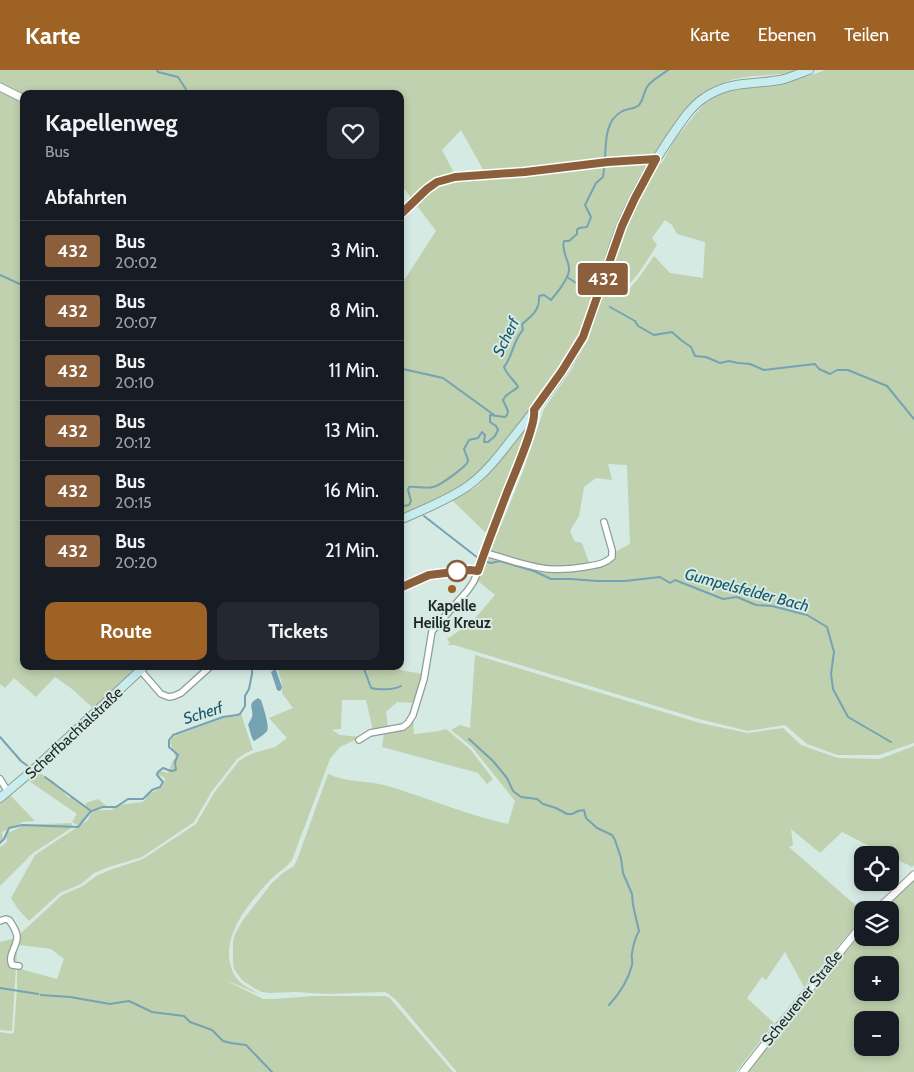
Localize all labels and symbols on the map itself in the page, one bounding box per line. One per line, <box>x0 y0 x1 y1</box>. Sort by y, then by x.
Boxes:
line badge: 432 <box>574 263 632 295</box>
water label: Scherf <box>489 314 524 359</box>
unlabelled marker <box>446 560 468 582</box>
water label: Gumpelsfelder Bach <box>683 564 811 616</box>
marker: Kapelle Heilig Kreuz <box>446 583 458 595</box>
place label: Kapelle Heilig Kreuz <box>413 597 491 632</box>
street label: Scherfbachtalstraße <box>22 683 127 783</box>
water label: Scherf <box>181 698 226 728</box>
street label: Scheurener Straße <box>758 947 846 1049</box>

